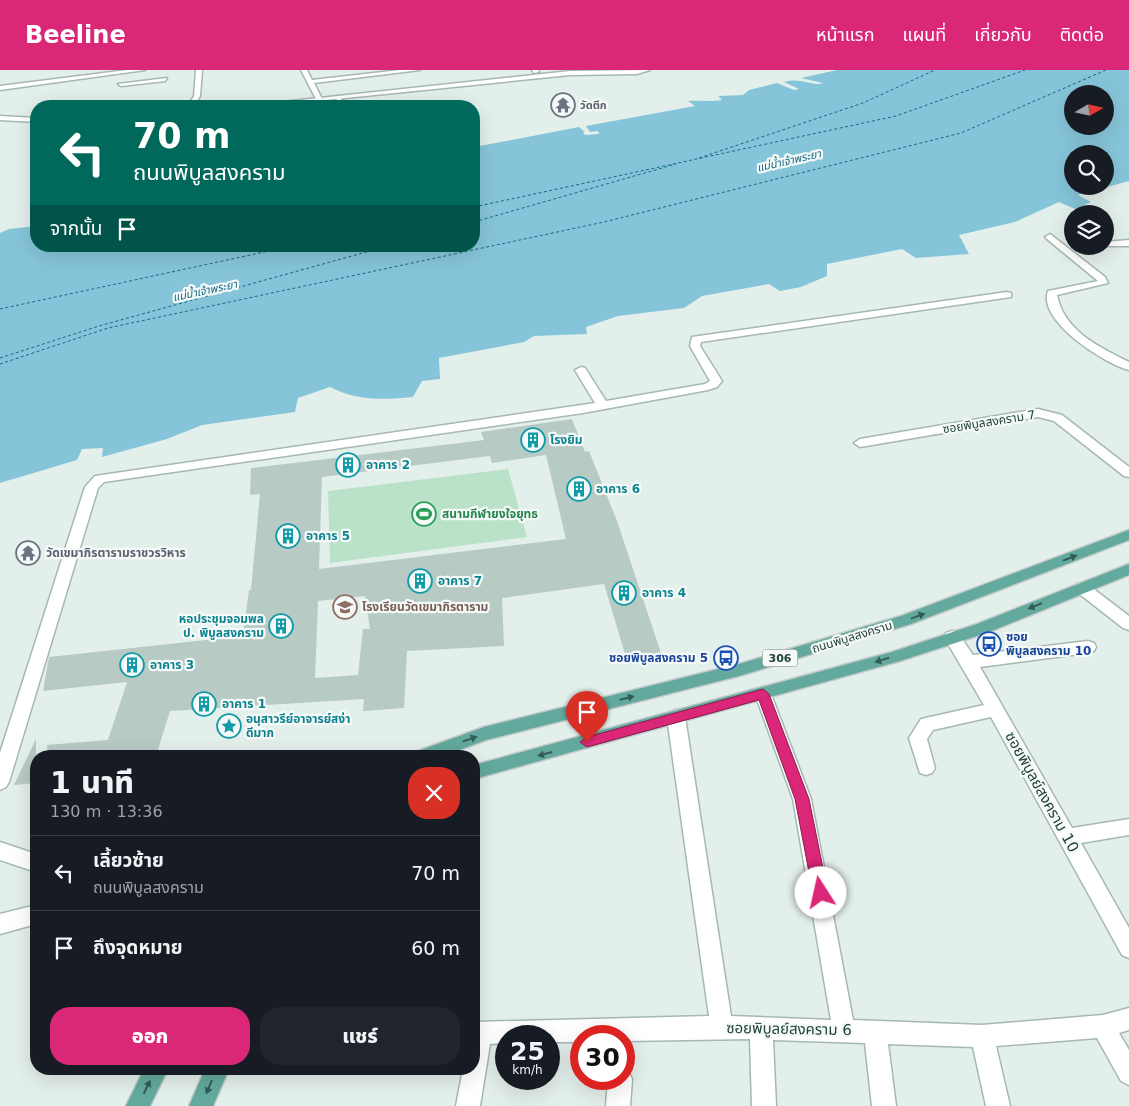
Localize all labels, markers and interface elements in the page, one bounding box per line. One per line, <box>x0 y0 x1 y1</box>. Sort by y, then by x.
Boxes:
text: Beeline <box>25 21 126 49</box>
text: หน้าแรก <box>816 24 874 45</box>
text: แผนที่ <box>902 24 946 45</box>
text: เกี่ยวกับ <box>974 24 1032 45</box>
text: ติดต่อ <box>1060 24 1104 45</box>
north arrow <box>1064 85 1114 135</box>
map controls <box>1064 85 1114 255</box>
temple icon: วัดตึก <box>550 92 576 118</box>
place label: วัดตึก <box>580 99 607 112</box>
text: 70 m <box>133 116 230 156</box>
icon: left <box>50 120 115 185</box>
water label: แม่น้ำเจ้าพระยา <box>755 145 823 175</box>
button: search <box>1064 145 1114 195</box>
text: ถนนพิบูลสงคราม <box>133 160 285 185</box>
button: layers <box>1064 205 1114 255</box>
icon: arrive <box>113 215 141 243</box>
text: จากนั้น <box>50 217 103 239</box>
water label: แม่น้ำเจ้าพระยา <box>171 276 239 304</box>
street label: ซอยพิบูลสงคราม 7 <box>942 408 1036 436</box>
building icon: โรงยิม <box>520 427 546 453</box>
place label: โรงยิม <box>550 433 582 447</box>
building icon: อาคาร 2 <box>335 452 361 478</box>
place label: อาคาร 2 <box>366 458 410 472</box>
building icon: อาคาร 6 <box>566 476 592 502</box>
place label: อาคาร 6 <box>596 482 640 496</box>
sports icon: สนามกีฬายงใจยุทธ <box>411 501 437 527</box>
place label: สนามกีฬายงใจยุทธ <box>442 507 538 521</box>
building icon: อาคาร 5 <box>275 523 301 549</box>
place label: อาคาร 5 <box>306 529 350 543</box>
temple icon: วัดเขมาภิรตารามราชวรวิหาร <box>15 540 41 566</box>
place label: วัดเขมาภิรตารามราชวรวิหาร <box>46 546 186 560</box>
one-way arrow <box>1062 554 1077 561</box>
building icon: อาคาร 7 <box>407 568 433 594</box>
place label: อาคาร 7 <box>438 574 482 588</box>
building icon: อาคาร 4 <box>611 580 637 606</box>
place label: อาคาร 4 <box>642 586 686 600</box>
school or university icon: โรงเรียนวัดเขมาภิรตาราม <box>332 594 358 620</box>
place label: โรงเรียนวัดเขมาภิรตาราม <box>362 600 488 614</box>
one-way arrow <box>1028 603 1042 611</box>
place label: หอประชุมจอมพล ป. พิบูลสงคราม <box>179 612 264 641</box>
one-way arrow <box>911 612 926 620</box>
building icon: หอประชุมจอมพล ป. พิบูลสงคราม <box>268 613 294 639</box>
street label: ถนนพิบูลสงคราม <box>810 618 894 656</box>
place label: ซอย พิบูลสงคราม 10 <box>1006 630 1091 659</box>
bus stop icon: ซอย พิบูลสงคราม 10 <box>976 631 1002 657</box>
bus stop icon: ซอยพิบูลสงคราม 5 <box>713 645 739 671</box>
road number: 306 <box>762 650 798 666</box>
place label: ซอยพิบูลสงคราม 5 <box>609 651 708 666</box>
building icon: อาคาร 3 <box>119 652 145 678</box>
one-way arrow <box>874 657 889 665</box>
place label: อาคาร 3 <box>150 658 194 672</box>
building icon: อาคาร 1 <box>191 691 217 717</box>
pin <box>566 691 608 742</box>
one-way arrow <box>619 694 634 702</box>
place label: อาคาร 1 <box>222 697 266 711</box>
icon: arrive <box>573 698 601 726</box>
place label: อนุสาวรีย์อาจารย์สง่า ดีมาก <box>246 712 350 740</box>
place icon: อนุสาวรีย์อาจารย์สง่า ดีมาก <box>216 713 242 739</box>
street label: ซอยพิบูลย์สงคราม 10 <box>1001 729 1083 855</box>
one-way arrow <box>462 735 477 742</box>
one-way arrow <box>537 750 552 758</box>
text: 1 นาที <box>50 765 134 800</box>
button: close <box>408 767 460 819</box>
text: 130 m · 13:36 <box>50 802 163 821</box>
text: เลี้ยวซ้าย <box>93 849 164 871</box>
icon: left <box>50 859 78 887</box>
text: 70 m <box>411 862 460 884</box>
position arrow <box>794 866 846 918</box>
text: ถนนพิบูลสงคราม <box>93 878 204 897</box>
icon: arrive <box>50 934 78 962</box>
text: ถึงจุดหมาย <box>93 936 183 958</box>
text: 60 m <box>411 937 460 959</box>
button: ออก <box>50 1007 250 1065</box>
button: แชร์ <box>260 1007 460 1065</box>
street label: ซอยพิบูลย์สงคราม 6 <box>726 1019 852 1039</box>
speed limit sign: 30 <box>570 1025 635 1090</box>
text: 25 <box>510 1037 545 1066</box>
text: km/h <box>512 1063 543 1077</box>
one-way arrow <box>143 1080 151 1094</box>
one-way arrow <box>205 1080 213 1095</box>

